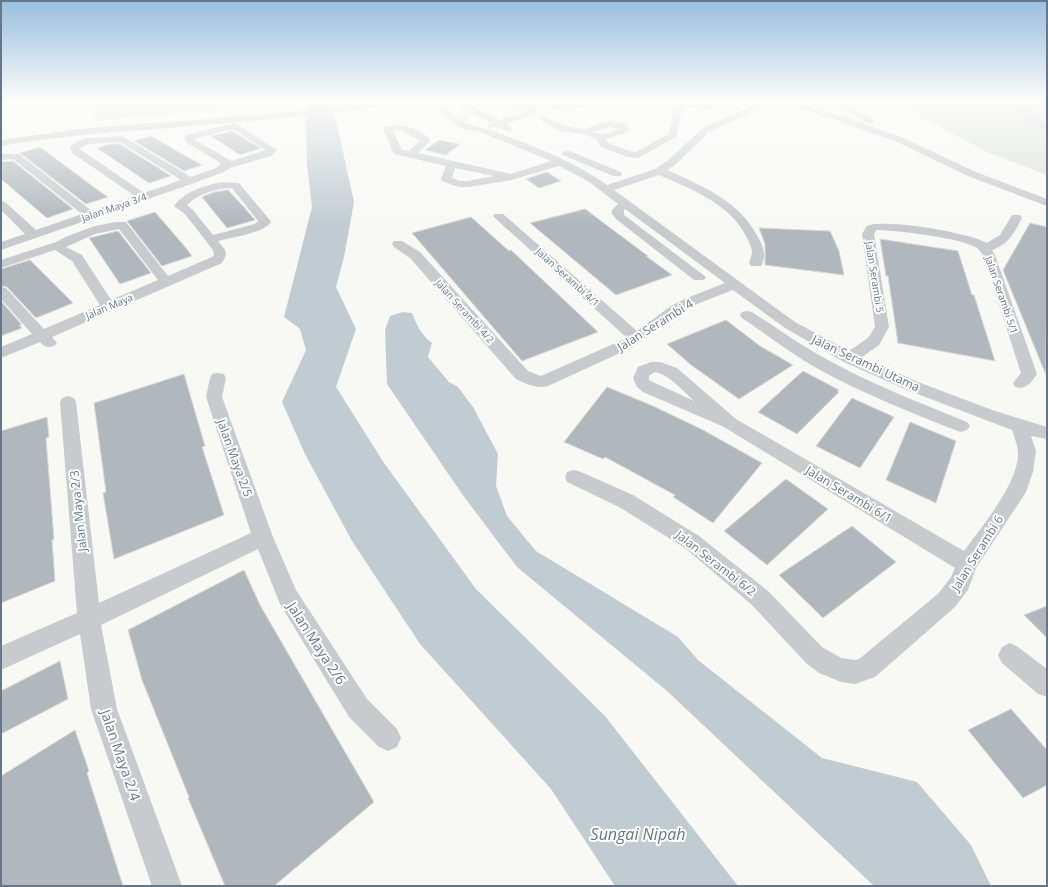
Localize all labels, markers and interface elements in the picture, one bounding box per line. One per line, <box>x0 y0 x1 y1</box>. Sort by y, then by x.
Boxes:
street label: Jalan Maya 3/4 <box>79 189 149 225</box>
street label: Jalan Serambi 5 <box>862 239 888 314</box>
street label: Jalan Serambi 4/1 <box>532 244 603 309</box>
street label: Jalan Serambi 5/1 <box>982 253 1022 336</box>
street label: Jalan Serambi 4/2 <box>432 275 498 346</box>
street label: Jalan Maya <box>82 290 135 323</box>
street label: Jalan Serambi 4 <box>613 295 696 356</box>
street label: Jalan Serambi Utama <box>808 330 923 395</box>
street label: Jalan Maya 2/5 <box>213 416 257 499</box>
street label: Jalan Serambi 6/1 <box>802 461 895 526</box>
street label: Jalan Maya 2/3 <box>65 469 91 553</box>
street label: Jalan Serambi 6 <box>946 512 1007 595</box>
street label: Jalan Serambi 6/2 <box>671 526 760 600</box>
street label: Jalan Maya 2/6 <box>282 596 351 688</box>
street label: Jalan Maya 2/4 <box>96 705 145 803</box>
water label: Sungai Nipah <box>591 823 685 845</box>

